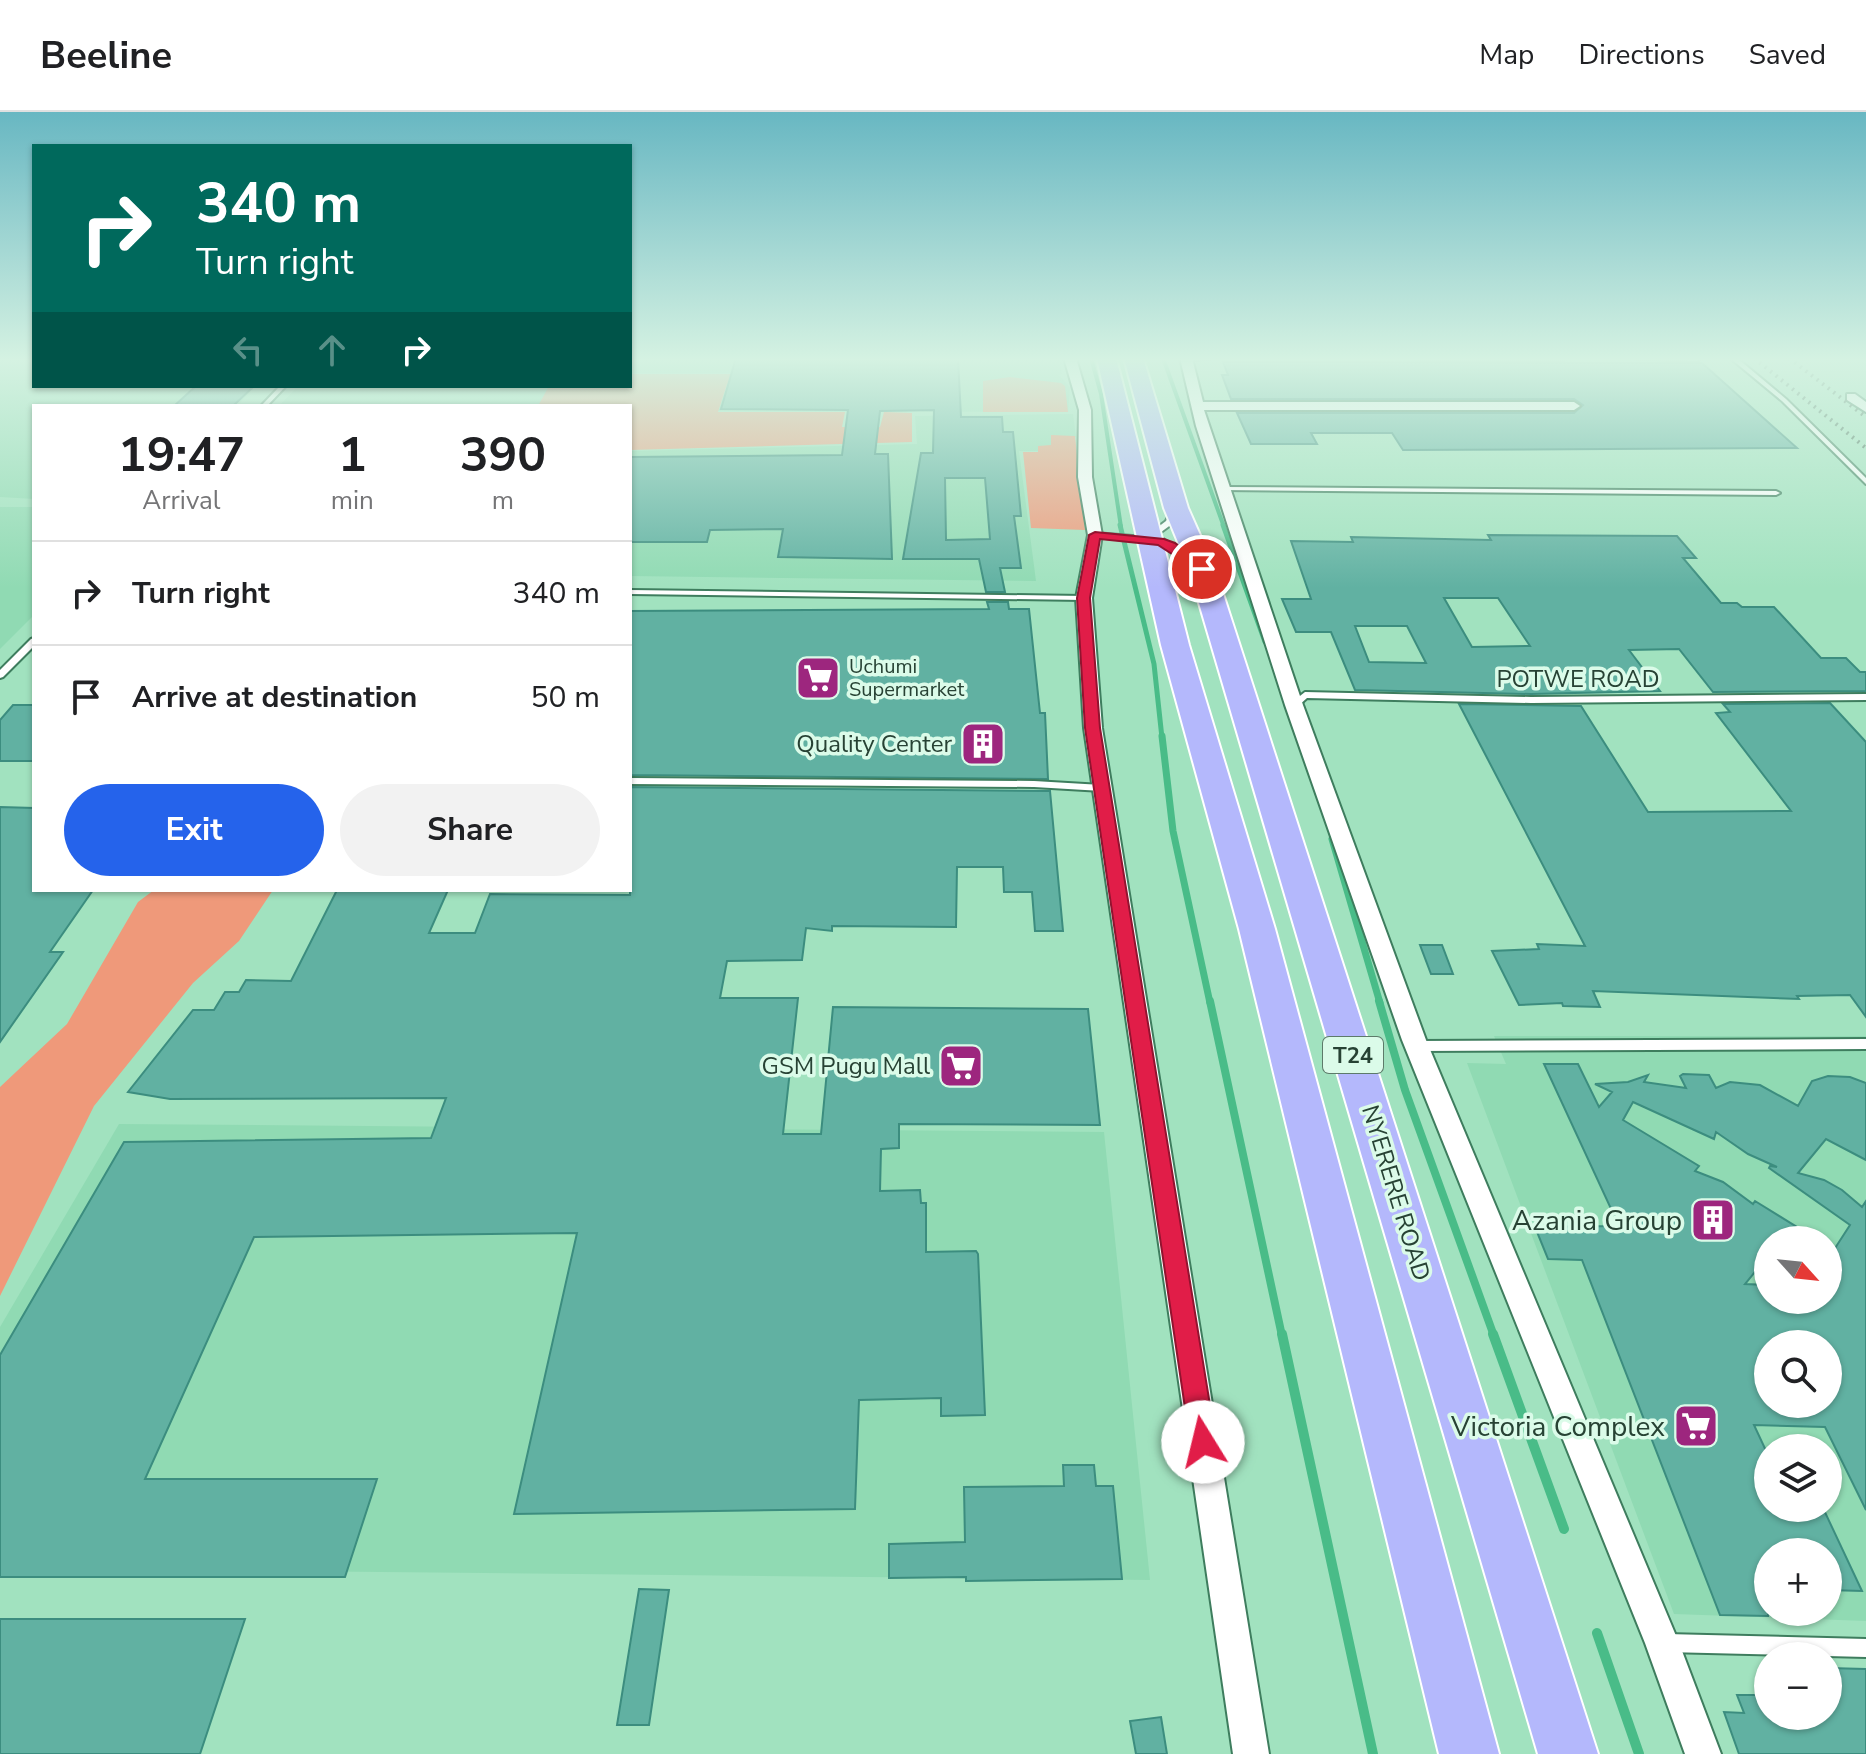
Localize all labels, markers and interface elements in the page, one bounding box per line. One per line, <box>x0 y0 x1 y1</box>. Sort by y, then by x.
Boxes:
text: Beeline <box>40 30 172 81</box>
text: Map <box>1479 36 1534 74</box>
text: Directions <box>1578 36 1705 74</box>
text: Saved <box>1749 36 1826 74</box>
text: 340 m <box>196 165 361 242</box>
icon: right <box>64 176 168 280</box>
text: Turn right <box>196 238 353 287</box>
icon: left <box>226 328 270 372</box>
icon: ahead <box>310 328 354 372</box>
icon: right <box>394 328 438 372</box>
text: 19:47 <box>118 422 245 488</box>
text: 1 <box>338 422 367 488</box>
text: 390 <box>460 422 546 488</box>
text: Arrival <box>142 483 221 518</box>
text: min <box>331 483 374 518</box>
text: m <box>492 483 514 518</box>
pin <box>1168 535 1236 603</box>
icon: arrive <box>1180 547 1224 591</box>
icon: right <box>64 571 108 615</box>
text: Turn right <box>132 573 270 614</box>
text: 340 m <box>513 573 600 614</box>
place label: Uchumi Supermarket <box>849 653 965 703</box>
supermarket icon: Uchumi Supermarket <box>794 654 842 702</box>
street label: POTWE ROAD <box>1496 663 1660 695</box>
icon: arrive <box>64 675 108 719</box>
text: Arrive at destination <box>132 677 417 718</box>
text: 50 m <box>531 677 600 718</box>
building icon: Quality Center <box>959 720 1007 768</box>
place label: Quality Center <box>796 728 952 760</box>
button: Exit <box>64 784 324 876</box>
button: Share <box>340 784 600 876</box>
road number: T24 <box>1323 1037 1383 1073</box>
supermarket icon: GSM Pugu Mall <box>937 1042 985 1090</box>
place label: GSM Pugu Mall <box>761 1050 930 1082</box>
street label: NYERERE ROAD <box>1354 1101 1438 1285</box>
building icon: Azania Group <box>1689 1196 1737 1244</box>
place label: Azania Group <box>1512 1202 1682 1240</box>
north arrow <box>1754 1226 1842 1314</box>
map controls <box>1754 1226 1842 1730</box>
button: search <box>1754 1330 1842 1418</box>
position arrow <box>1161 1400 1245 1484</box>
supermarket icon: Victoria Complex <box>1672 1402 1720 1450</box>
place label: Victoria Complex <box>1450 1408 1665 1446</box>
button: layers <box>1754 1434 1842 1522</box>
button: + <box>1754 1538 1842 1626</box>
button: − <box>1754 1642 1842 1730</box>

